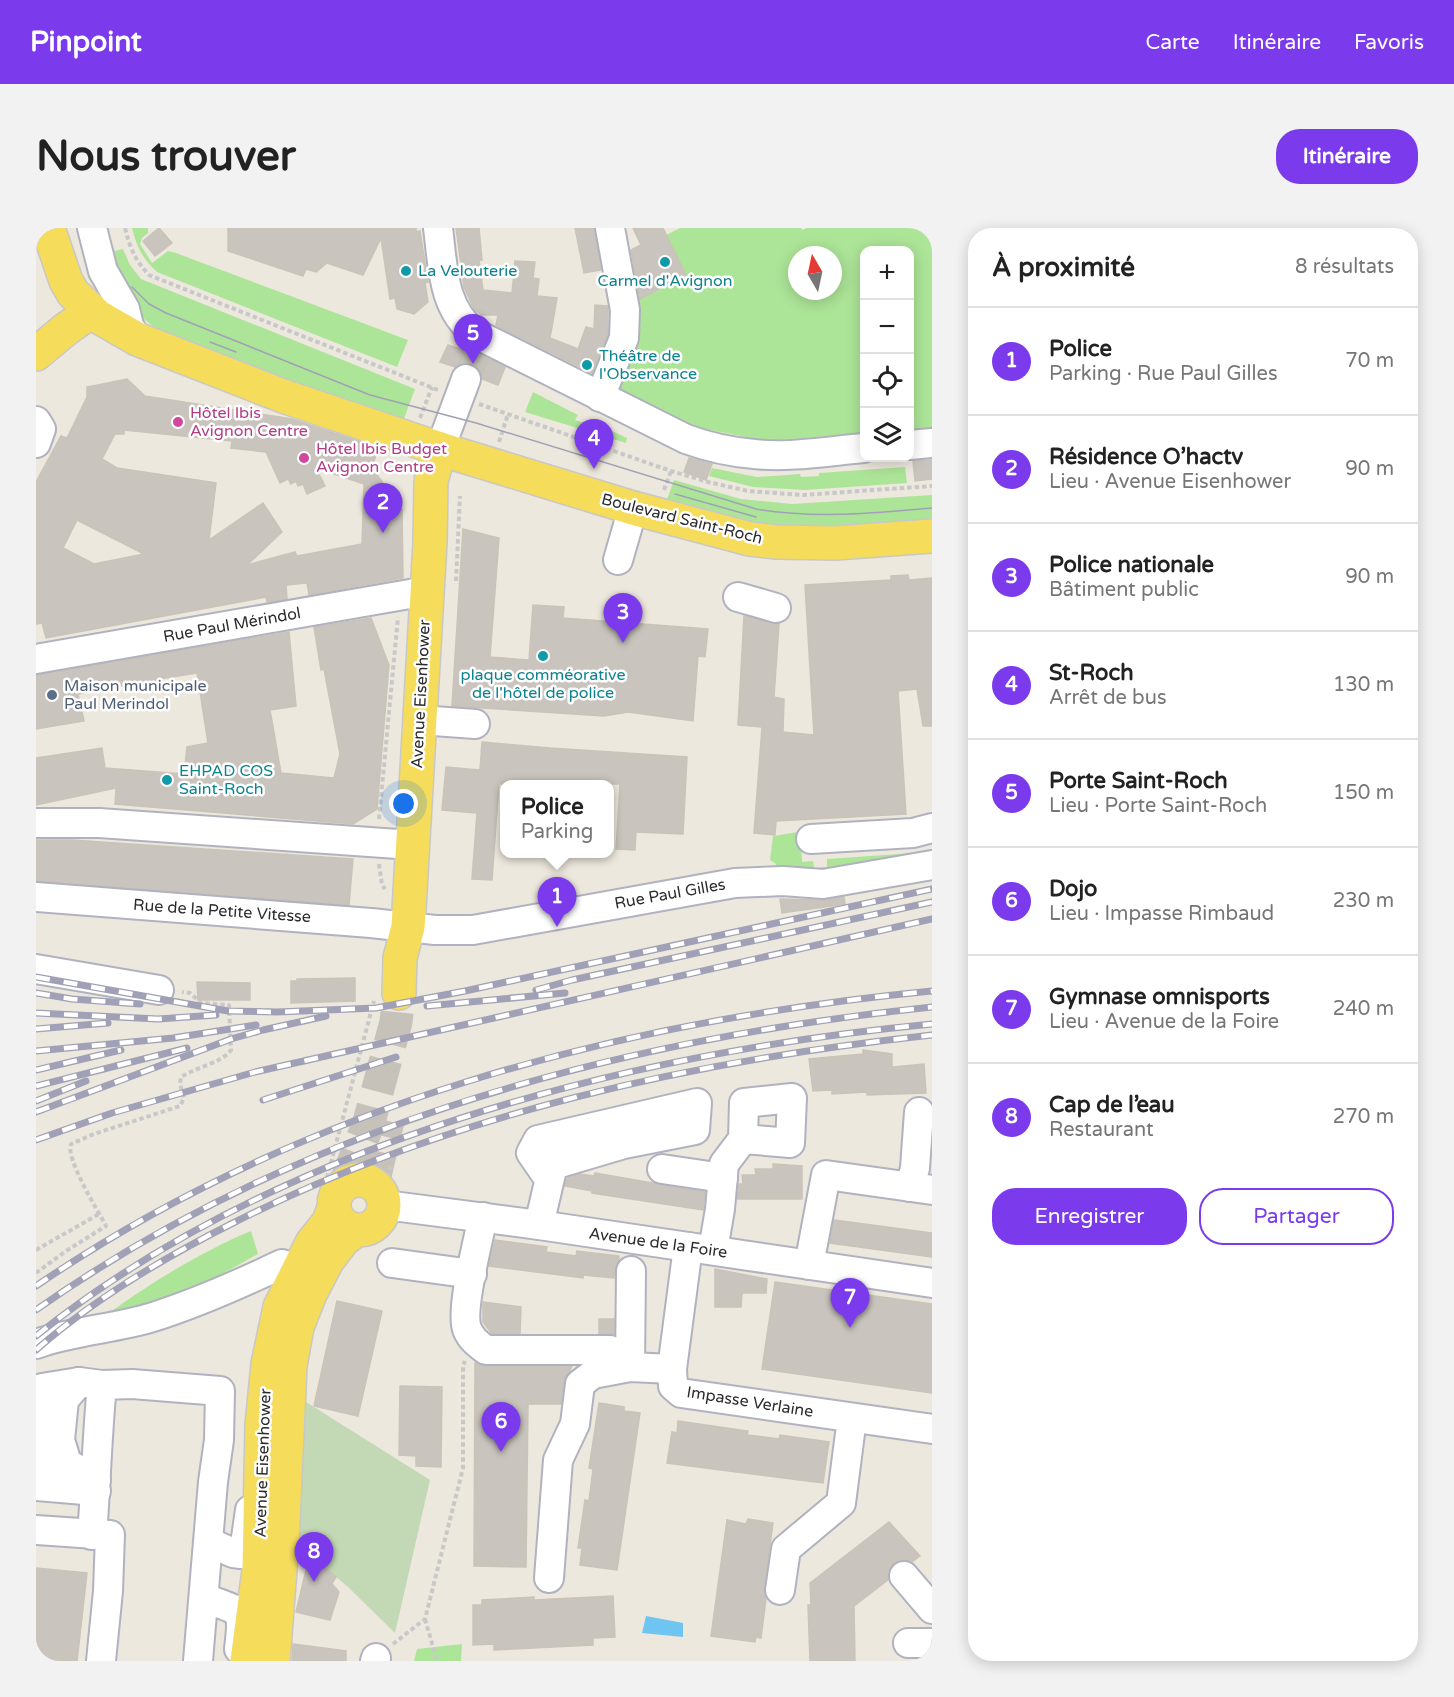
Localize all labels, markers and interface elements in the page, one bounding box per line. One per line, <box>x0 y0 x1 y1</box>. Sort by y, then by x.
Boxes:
text: Pinpoint <box>30 25 142 59</box>
text: Carte <box>1146 30 1200 55</box>
text: Itinéraire <box>1233 30 1321 55</box>
text: Favoris <box>1354 30 1424 55</box>
button: Itinéraire <box>1276 129 1418 184</box>
text: Nous trouver <box>36 131 296 182</box>
north arrow <box>788 246 842 300</box>
map controls <box>860 246 914 462</box>
button: + <box>860 246 914 300</box>
text: À proximité <box>992 252 1135 283</box>
marker: Carmel d'Avignon <box>658 255 672 269</box>
text: 8 résultats <box>1295 255 1394 279</box>
place label: La Velouterie <box>418 261 517 281</box>
marker: La Velouterie <box>399 264 413 278</box>
place label: Carmel d'Avignon <box>598 271 732 291</box>
button: − <box>860 300 914 354</box>
pin: 5 <box>454 314 492 364</box>
text: Police <box>1049 336 1112 362</box>
place label: Théâtre de l'Observance <box>599 346 697 384</box>
text: 1 <box>1005 349 1018 373</box>
text: 70 m <box>1345 349 1394 373</box>
button: locate <box>860 354 914 408</box>
marker: Théâtre de l'Observance <box>580 358 594 372</box>
text: Parking · Rue Paul Gilles <box>1049 362 1277 386</box>
place label: Hôtel Ibis Avignon Centre <box>190 403 308 441</box>
button: layers <box>860 408 914 462</box>
marker: Hôtel Ibis Avignon Centre <box>171 415 185 429</box>
pin: 4 <box>574 420 614 469</box>
place label: Hôtel Ibis Budget Avignon Centre <box>316 439 447 477</box>
text: Résidence O’hactv <box>1049 444 1243 470</box>
marker: Hôtel Ibis Budget Avignon Centre <box>297 451 311 465</box>
text: 2 <box>1005 457 1018 481</box>
text: 90 m <box>1345 457 1394 481</box>
text: Lieu · Avenue Eisenhower <box>1049 470 1291 494</box>
pin: 2 <box>364 484 402 533</box>
street label: Boulevard Saint-Roch <box>599 489 765 549</box>
text: Police nationale <box>1049 552 1214 578</box>
text: 3 <box>1005 565 1018 589</box>
text: 90 m <box>1345 565 1394 589</box>
text: Bâtiment public <box>1049 578 1199 602</box>
pin: 3 <box>604 594 642 643</box>
street label: Rue Paul Mérindol <box>162 603 302 647</box>
street label: Avenue Eisenhower <box>407 618 435 769</box>
marker: plaque comméorative de l'hôtel de police <box>536 649 550 663</box>
text: St-Roch <box>1049 660 1134 686</box>
place label: plaque comméorative de l'hôtel de police <box>461 665 625 703</box>
text: 4 <box>1005 673 1018 697</box>
text: 130 m <box>1333 673 1394 697</box>
place label: Maison municipale Paul Merindol <box>64 676 206 714</box>
text: Arrêt de bus <box>1049 686 1167 710</box>
marker: Maison municipale Paul Merindol <box>45 688 59 702</box>
place label: EHPAD COS Saint-Roch <box>179 761 273 799</box>
text: Porte Saint-Roch <box>1049 768 1228 794</box>
marker: EHPAD COS Saint-Roch <box>160 773 174 787</box>
popup <box>500 780 614 858</box>
text: 5 <box>1005 781 1018 805</box>
text: 150 m <box>1333 781 1394 805</box>
your location <box>389 789 418 818</box>
text: Police <box>521 794 584 820</box>
text: Lieu · Porte Saint-Roch <box>1049 794 1267 818</box>
text: Parking <box>521 820 593 844</box>
street label: Rue Paul Gilles <box>613 874 727 914</box>
text: Dojo <box>1049 876 1097 902</box>
pin: 1 <box>538 878 576 927</box>
text: 6 <box>1005 889 1018 913</box>
text: 230 m <box>1333 889 1394 913</box>
street label: Rue de la Petite Vitesse <box>132 895 312 927</box>
text: Lieu · Impasse Rimbaud <box>1049 902 1274 926</box>
text: Gymnase omnisports <box>1049 984 1270 1010</box>
text: 7 <box>1005 997 1018 1021</box>
text: 240 m <box>1333 997 1394 1021</box>
text: Lieu · Avenue de la Foire <box>1049 1010 1279 1034</box>
text: Cap de l’eau <box>1049 1092 1175 1118</box>
text: 8 <box>1005 1105 1018 1129</box>
text: 270 m <box>1333 1105 1394 1129</box>
text: Restaurant <box>1049 1118 1154 1142</box>
button: Enregistrer <box>992 1188 1187 1245</box>
button: Partager <box>1199 1188 1394 1245</box>
street label: Avenue de la Foire <box>587 1223 729 1263</box>
pin: 7 <box>830 1278 870 1328</box>
street label: Impasse Verlaine <box>685 1382 815 1422</box>
street label: Avenue Eisenhower <box>250 1387 276 1538</box>
pin: 6 <box>482 1402 520 1452</box>
pin: 8 <box>294 1532 334 1582</box>

